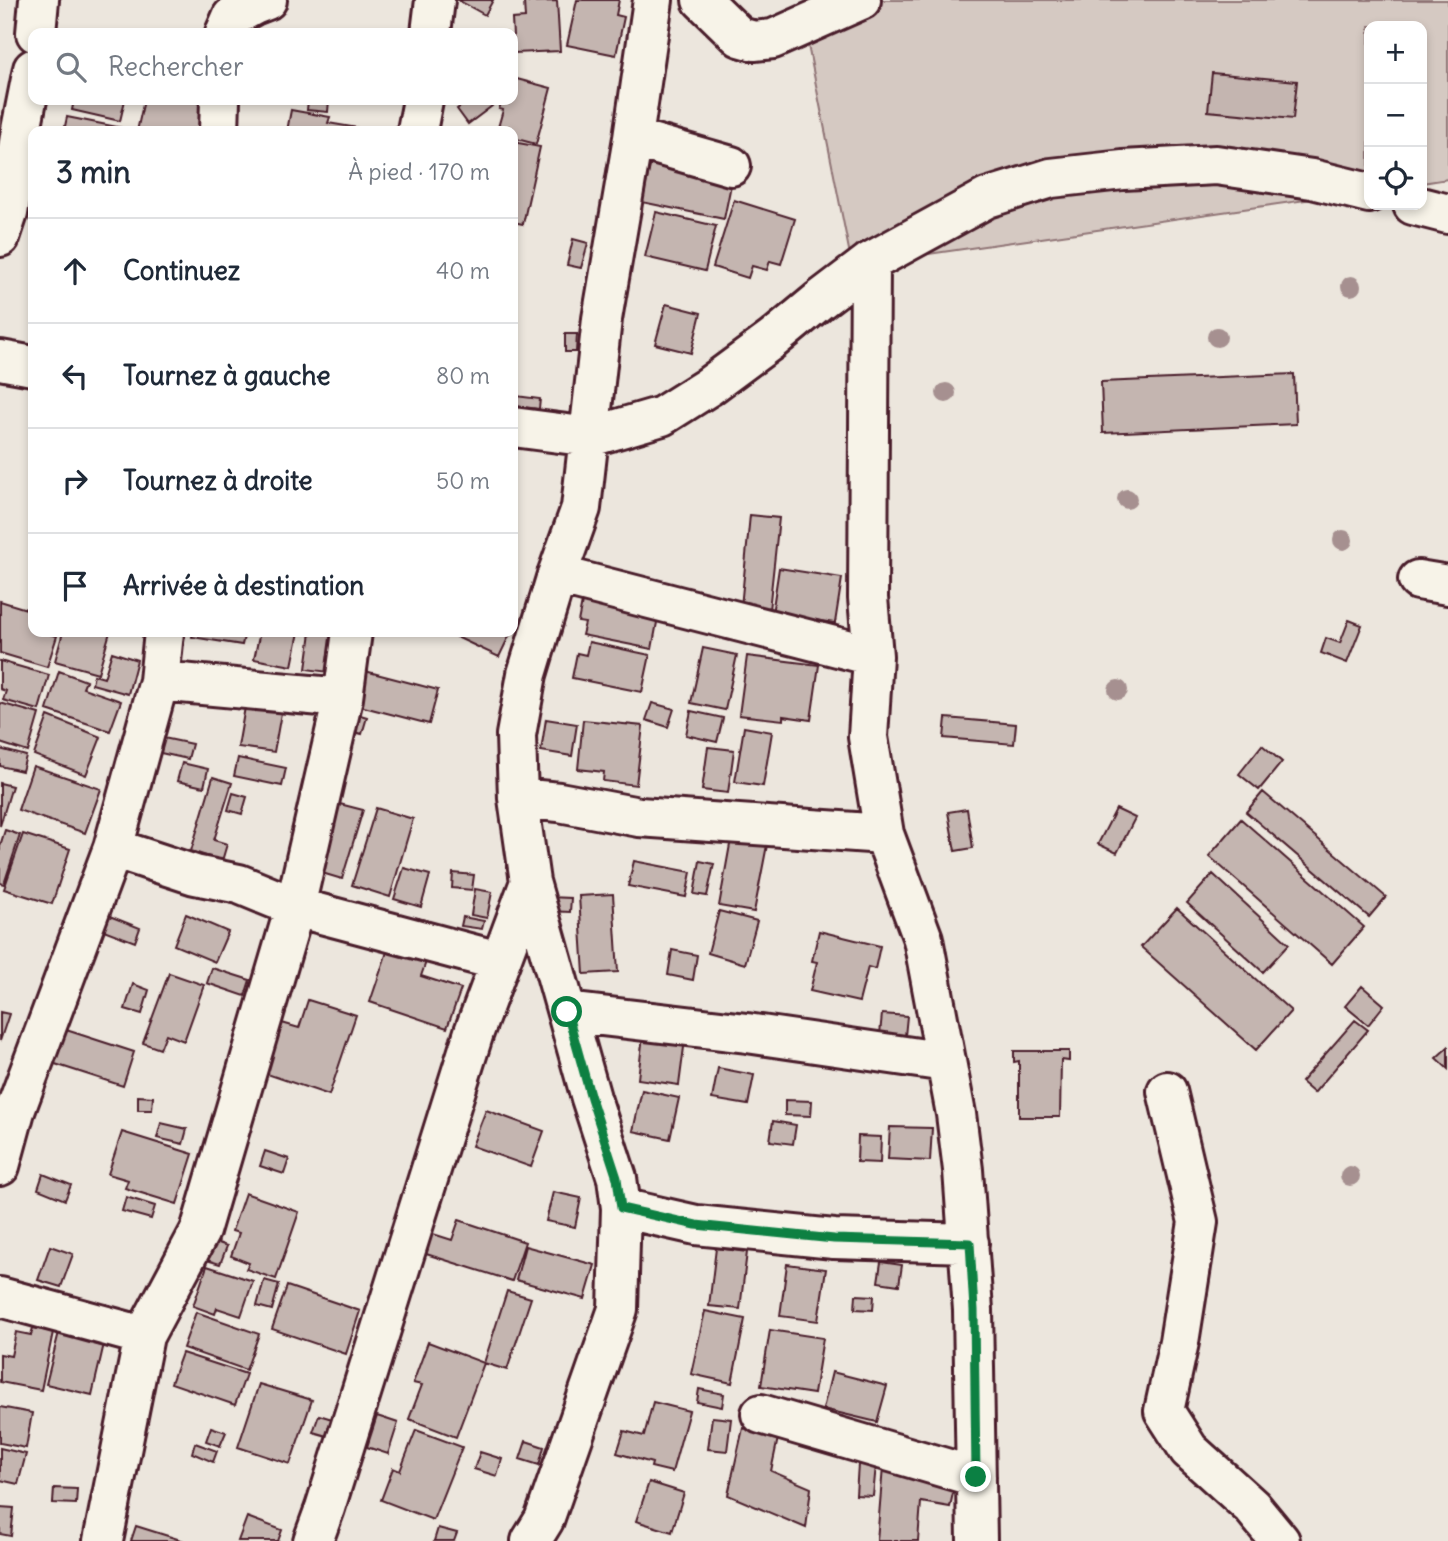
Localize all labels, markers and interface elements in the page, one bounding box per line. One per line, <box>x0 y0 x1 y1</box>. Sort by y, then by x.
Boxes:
map controls <box>1364 21 1427 210</box>
button: + <box>1364 21 1427 84</box>
search box <box>28 28 518 105</box>
icon: search <box>52 48 90 86</box>
text: Rechercher <box>108 50 244 83</box>
button: − <box>1364 84 1427 147</box>
button: locate <box>1364 147 1427 210</box>
text: 3 min <box>56 153 131 191</box>
text: À pied · 170 m <box>348 157 490 186</box>
icon: ahead <box>56 252 94 290</box>
text: Continuez <box>123 254 240 287</box>
text: 40 m <box>436 256 490 285</box>
icon: left <box>56 357 94 395</box>
text: Tournez à gauche <box>123 359 331 392</box>
text: 80 m <box>436 361 490 390</box>
icon: right <box>56 462 94 500</box>
text: Tournez à droite <box>123 464 313 497</box>
text: 50 m <box>436 466 490 495</box>
icon: arrive <box>56 567 94 605</box>
text: Arrivée à destination <box>123 569 364 602</box>
route start <box>551 996 582 1027</box>
route end <box>960 1461 991 1492</box>

